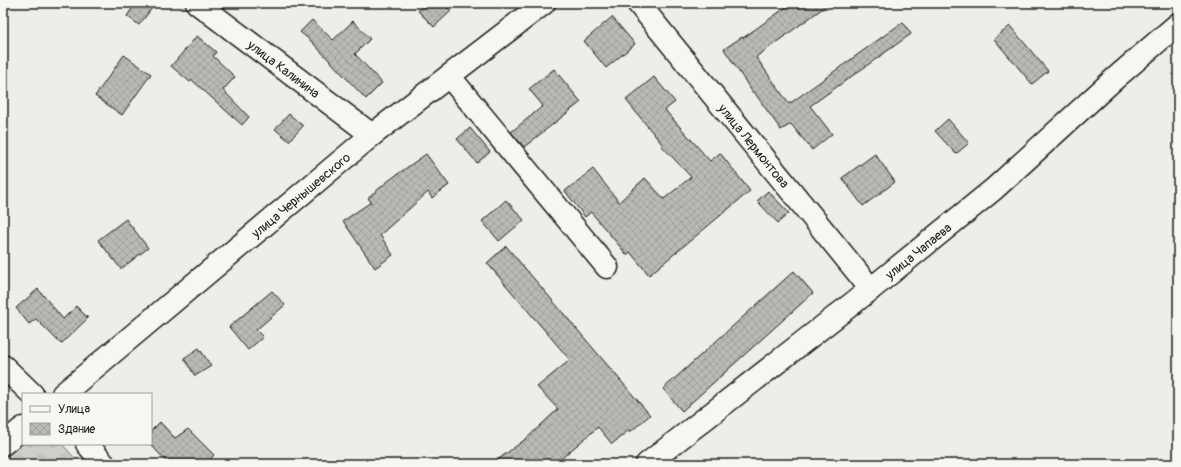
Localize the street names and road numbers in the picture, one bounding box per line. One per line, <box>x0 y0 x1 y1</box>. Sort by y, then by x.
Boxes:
street label: улица Калинина <box>243 36 323 102</box>
street label: улица Лермонтова <box>714 100 792 192</box>
street label: улица Чернышевского <box>248 150 354 242</box>
street label: улица Чапаева <box>882 220 955 284</box>

